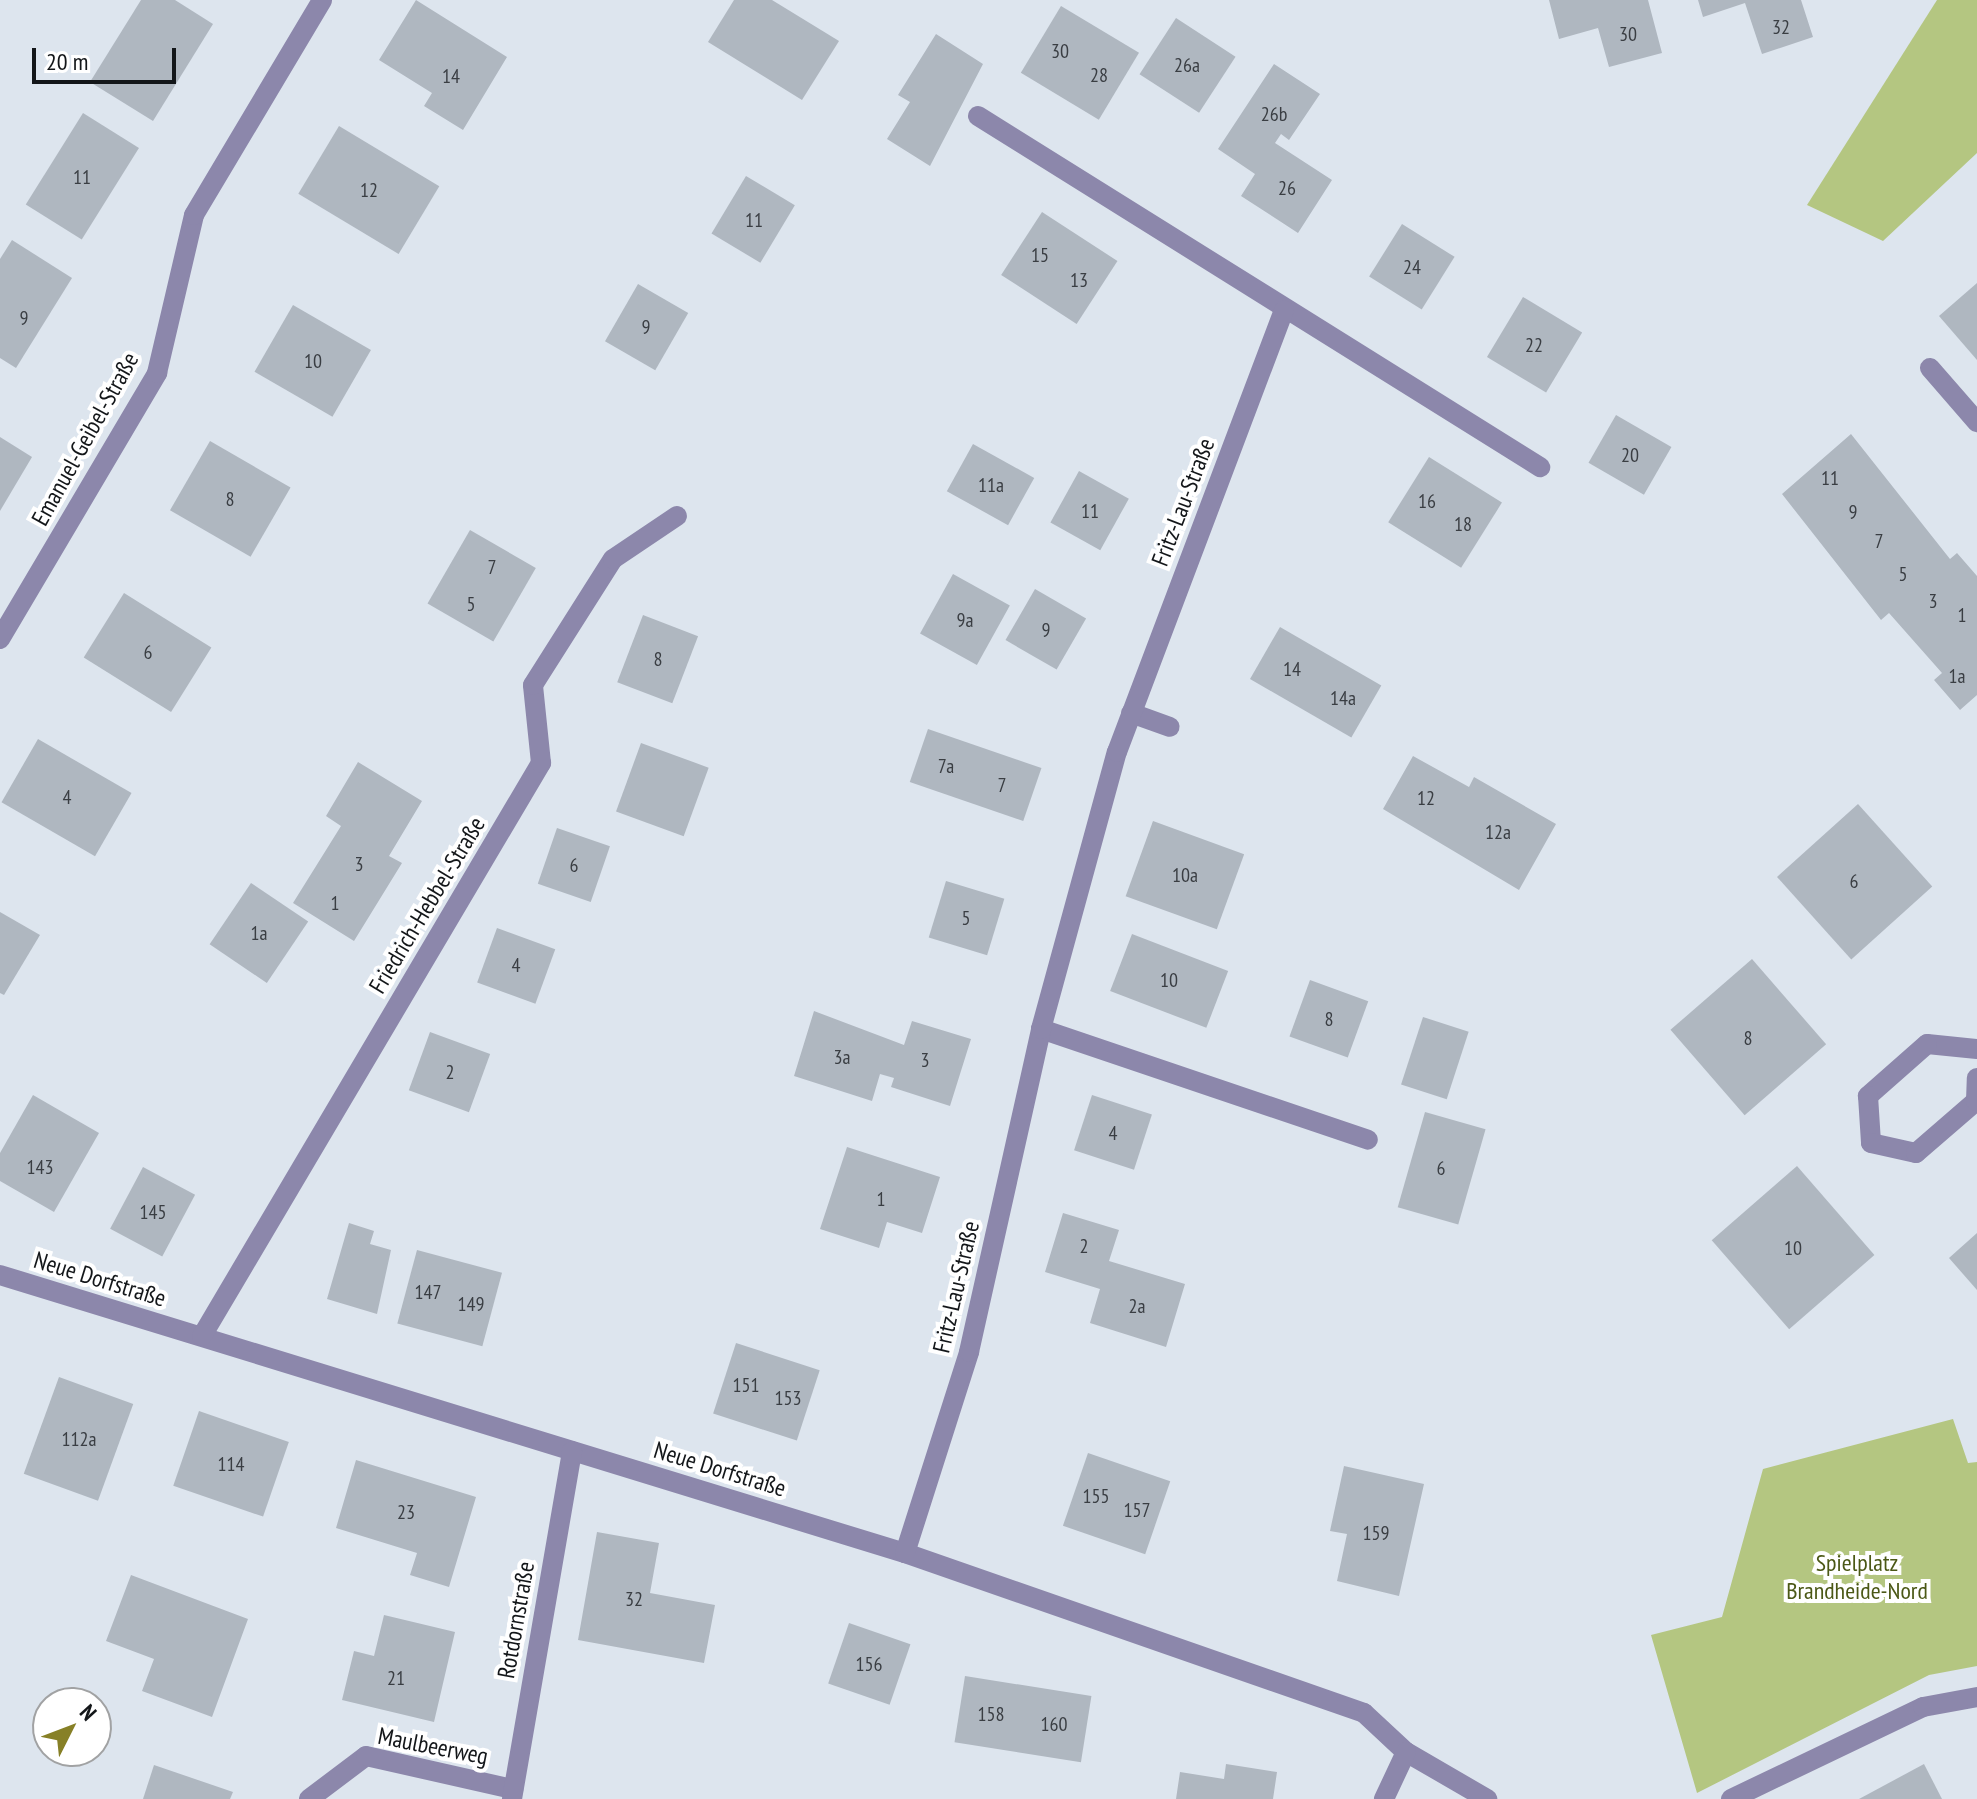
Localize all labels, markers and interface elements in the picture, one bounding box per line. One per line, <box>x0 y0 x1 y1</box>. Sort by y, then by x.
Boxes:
house number: 32 <box>1772 15 1790 39</box>
house number: 30 <box>1619 22 1637 46</box>
scale bar <box>36 32 180 82</box>
house number: 30 <box>1051 39 1069 63</box>
text: 20 m <box>46 46 88 77</box>
house number: 26a <box>1174 53 1200 77</box>
house number: 28 <box>1090 63 1108 87</box>
house number: 14 <box>442 64 460 88</box>
house number: 26b <box>1261 102 1287 126</box>
house number: 11 <box>73 165 91 189</box>
house number: 26 <box>1278 176 1296 200</box>
house number: 12 <box>360 178 378 202</box>
house number: 11 <box>745 208 763 232</box>
house number: 15 <box>1031 243 1049 267</box>
house number: 24 <box>1403 255 1421 279</box>
house number: 13 <box>1070 268 1088 292</box>
house number: 9 <box>20 306 28 330</box>
house number: 9 <box>642 315 650 339</box>
house number: 22 <box>1525 333 1543 357</box>
street label: Emanuel-Geibel-Straße <box>26 347 144 531</box>
house number: 10 <box>304 349 322 373</box>
street label: Fritz-Lau-Straße <box>1145 434 1221 570</box>
house number: 20 <box>1621 443 1639 467</box>
house number: 11 <box>1821 466 1839 490</box>
house number: 11a <box>978 473 1004 497</box>
house number: 8 <box>226 487 234 511</box>
house number: 16 <box>1418 489 1436 513</box>
house number: 11 <box>1081 499 1099 523</box>
house number: 9 <box>1849 500 1857 524</box>
house number: 18 <box>1454 512 1472 536</box>
house number: 7 <box>1875 529 1883 553</box>
house number: 7 <box>488 555 496 579</box>
house number: 5 <box>1899 562 1907 586</box>
house number: 3 <box>1929 589 1937 613</box>
house number: 5 <box>467 592 475 616</box>
house number: 1 <box>1958 603 1966 627</box>
house number: 9a <box>957 608 973 632</box>
house number: 9 <box>1042 618 1050 642</box>
house number: 6 <box>144 640 152 664</box>
house number: 8 <box>654 647 662 671</box>
house number: 14 <box>1283 657 1301 681</box>
house number: 1a <box>1949 664 1965 688</box>
house number: 14a <box>1330 686 1356 710</box>
house number: 7a <box>938 754 954 778</box>
house number: 7 <box>998 773 1006 797</box>
house number: 4 <box>63 785 71 809</box>
house number: 12 <box>1417 786 1435 810</box>
street label: Friedrich-Hebbel-Straße <box>363 812 491 998</box>
house number: 12a <box>1485 820 1511 844</box>
house number: 3 <box>355 852 363 876</box>
house number: 6 <box>570 853 578 877</box>
house number: 10a <box>1172 863 1198 887</box>
house number: 6 <box>1850 869 1858 893</box>
house number: 1 <box>331 891 339 915</box>
house number: 5 <box>962 906 970 930</box>
house number: 1a <box>251 921 267 945</box>
house number: 4 <box>512 953 520 977</box>
house number: 10 <box>1160 968 1178 992</box>
house number: 8 <box>1325 1007 1333 1031</box>
house number: 8 <box>1744 1026 1752 1050</box>
house number: 3a <box>834 1045 850 1069</box>
house number: 3 <box>921 1048 929 1072</box>
house number: 2 <box>446 1060 454 1084</box>
house number: 4 <box>1109 1121 1117 1145</box>
house number: 143 <box>27 1155 53 1179</box>
house number: 6 <box>1437 1156 1445 1180</box>
house number: 1 <box>877 1187 885 1211</box>
house number: 145 <box>140 1200 166 1224</box>
street label: Fritz-Lau-Straße <box>927 1218 985 1356</box>
house number: 2 <box>1080 1234 1088 1258</box>
house number: 10 <box>1784 1236 1802 1260</box>
street label: Neue Dorfstraße <box>31 1245 169 1313</box>
house number: 147 <box>415 1280 441 1304</box>
house number: 149 <box>458 1292 484 1316</box>
house number: 2a <box>1129 1294 1145 1318</box>
house number: 151 <box>733 1373 759 1397</box>
house number: 153 <box>775 1386 801 1410</box>
house number: 112a <box>62 1427 96 1451</box>
street label: Neue Dorfstraße <box>651 1435 789 1503</box>
house number: 114 <box>218 1452 244 1476</box>
house number: 155 <box>1083 1484 1109 1508</box>
house number: 157 <box>1124 1498 1150 1522</box>
house number: 23 <box>397 1500 415 1524</box>
house number: 159 <box>1363 1521 1389 1545</box>
park label: Spielplatz Brandheide-Nord <box>1786 1549 1928 1605</box>
street label: Rotdornstraße <box>492 1559 540 1681</box>
house number: 32 <box>625 1587 643 1611</box>
house number: 156 <box>856 1652 882 1676</box>
house number: 21 <box>387 1666 405 1690</box>
north arrow <box>32 1687 112 1767</box>
text: N <box>74 1698 103 1726</box>
house number: 158 <box>978 1702 1004 1726</box>
house number: 160 <box>1041 1712 1067 1736</box>
street label: Maulbeerweg <box>376 1721 490 1771</box>

